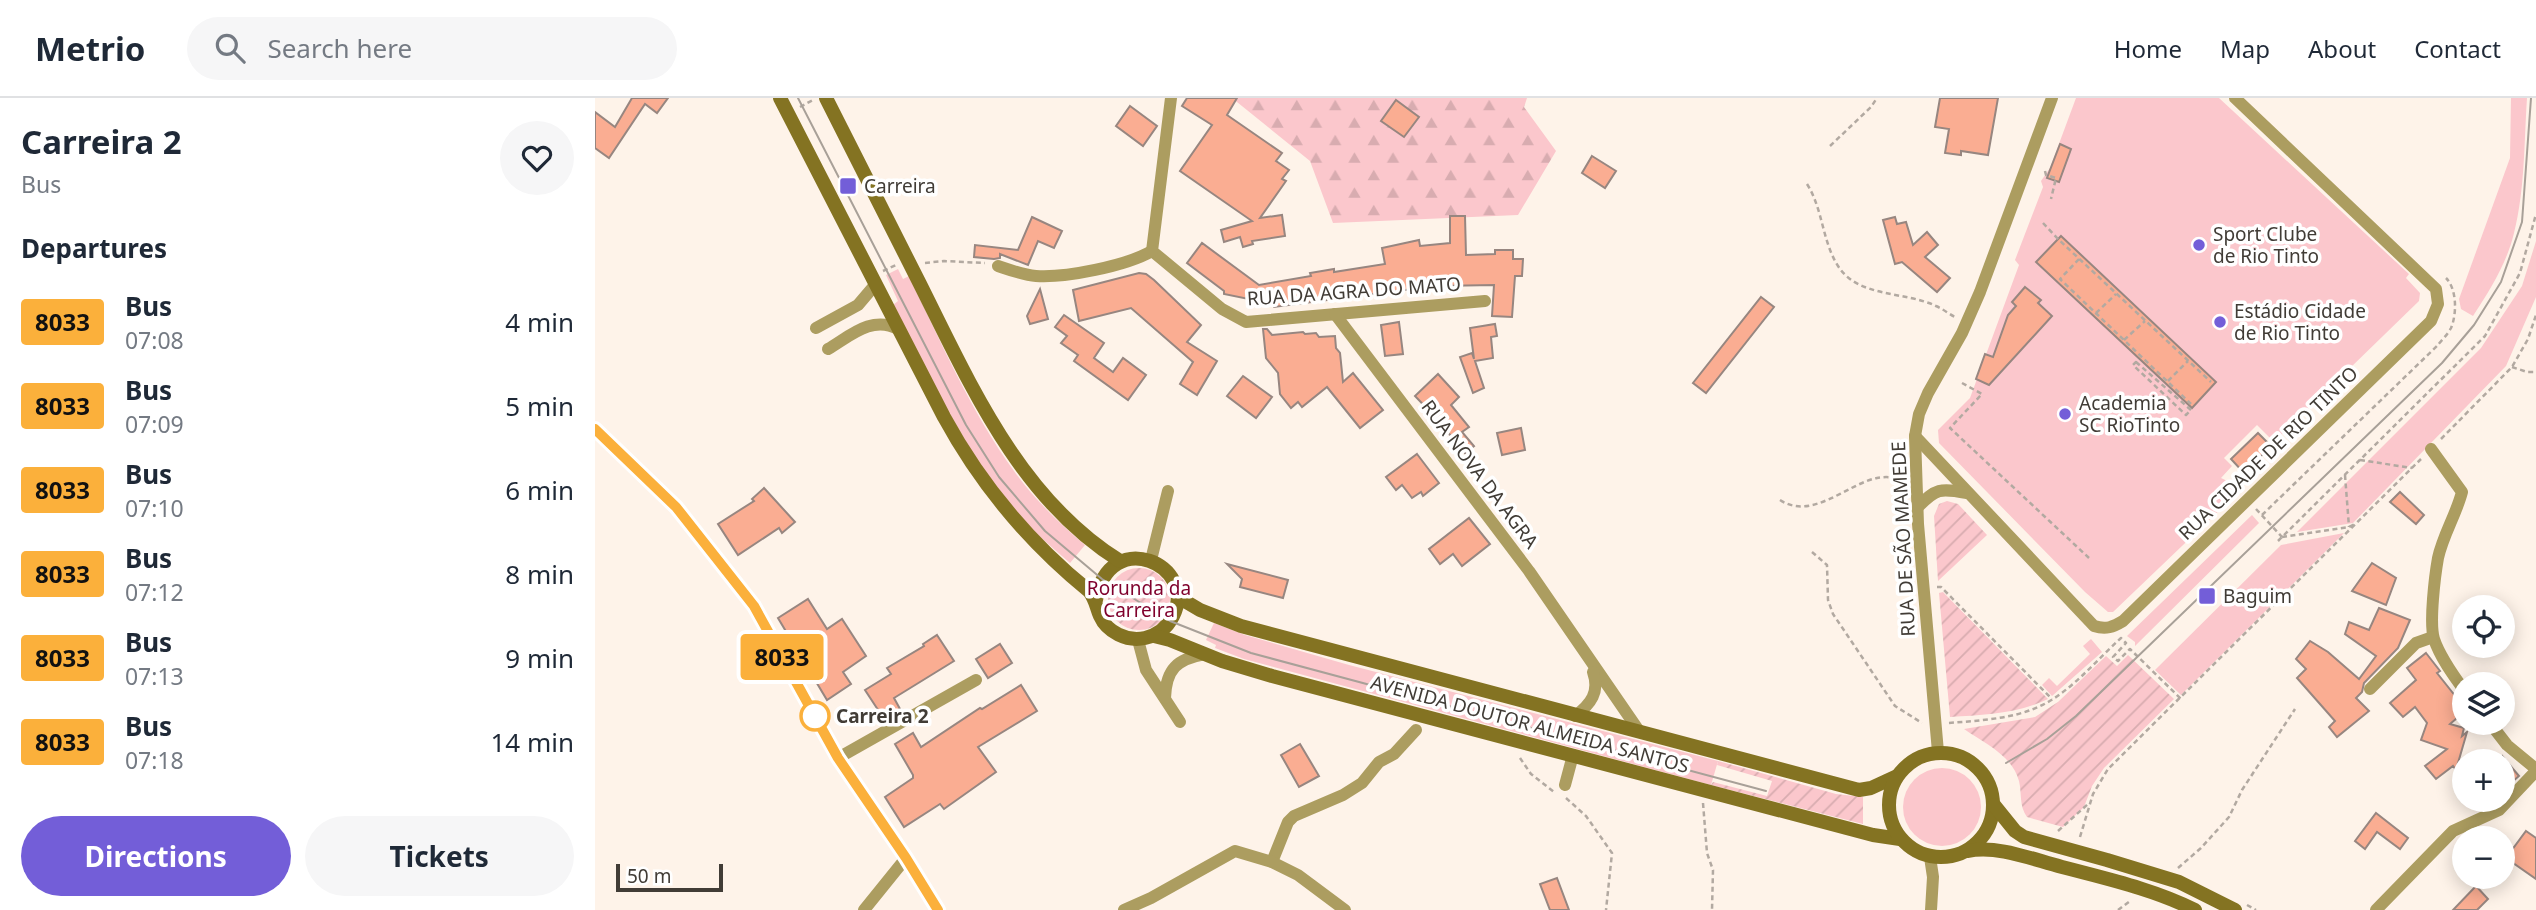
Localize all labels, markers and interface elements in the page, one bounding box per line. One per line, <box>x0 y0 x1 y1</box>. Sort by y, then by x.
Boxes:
search box <box>187 17 677 80</box>
text: Metrio <box>35 26 145 71</box>
icon: search <box>211 29 249 67</box>
text: Search here <box>267 30 412 66</box>
text: Home <box>2114 32 2182 65</box>
text: Map <box>2220 32 2270 65</box>
text: About <box>2308 32 2376 65</box>
text: Contact <box>2414 32 2501 65</box>
text: Carreira 2 <box>21 119 182 164</box>
button: heart <box>500 121 574 195</box>
text: Bus <box>21 168 61 200</box>
place label: Carreira <box>864 173 936 199</box>
marker: Carreira <box>838 176 858 196</box>
place label: Sport Clube de Rio Tinto <box>2213 221 2319 269</box>
text: Departures <box>21 230 167 266</box>
marker: Sport Clube de Rio Tinto <box>2191 237 2207 253</box>
street label: RUA DA AGRA DO MATO <box>1246 271 1462 311</box>
text: Bus <box>125 288 172 324</box>
place label: Estádio Cidade de Rio Tinto <box>2234 298 2366 346</box>
text: 4 min <box>505 304 574 340</box>
text: 8033 <box>35 305 90 338</box>
marker: Estádio Cidade de Rio Tinto <box>2212 314 2228 330</box>
text: 07:08 <box>125 324 184 356</box>
street label: RUA CIDADE DE RIO TINTO <box>2173 360 2363 546</box>
text: Bus <box>125 372 172 408</box>
text: 5 min <box>505 388 574 424</box>
text: 8033 <box>35 389 90 422</box>
place label: Academia SC RioTinto <box>2079 390 2180 438</box>
street label: RUA NOVA DA AGRA <box>1416 394 1545 554</box>
marker: Academia SC RioTinto <box>2057 406 2073 422</box>
text: 07:09 <box>125 408 184 440</box>
street label: RUA DE SÃO MAMEDE <box>1885 441 1921 637</box>
text: Bus <box>125 456 172 492</box>
text: 6 min <box>505 472 574 508</box>
text: 8033 <box>35 473 90 506</box>
text: 07:10 <box>125 492 184 524</box>
text: Bus <box>125 540 172 576</box>
text: 8 min <box>505 556 574 592</box>
text: 8033 <box>35 557 90 590</box>
park label: Rorunda da Carreira <box>1087 575 1191 623</box>
text: 07:12 <box>125 576 184 608</box>
place label: Baguim <box>2223 583 2292 609</box>
marker: Baguim <box>2197 586 2217 606</box>
map controls <box>2452 595 2515 889</box>
button: locate <box>2452 595 2515 658</box>
text: Bus <box>125 624 172 660</box>
line badge: 8033 <box>733 634 831 680</box>
text: 9 min <box>505 640 574 676</box>
text: 8033 <box>755 640 809 673</box>
text: 8033 <box>35 641 90 674</box>
text: 07:13 <box>125 660 184 692</box>
street label: AVENIDA DOUTOR ALMEIDA SANTOS <box>1368 669 1692 779</box>
button: layers <box>2452 672 2515 735</box>
marker: Carreira 2 <box>800 701 830 731</box>
place label: Carreira 2 <box>836 703 929 729</box>
text: Bus <box>125 708 172 744</box>
text: 14 min <box>490 724 574 760</box>
text: 8033 <box>35 725 90 758</box>
text: 07:18 <box>125 744 184 776</box>
button: + <box>2452 749 2515 812</box>
button: Directions <box>21 816 291 896</box>
button: Tickets <box>305 816 574 896</box>
button: − <box>2452 826 2515 889</box>
scale bar <box>616 861 723 893</box>
text: 50 m <box>627 863 671 889</box>

